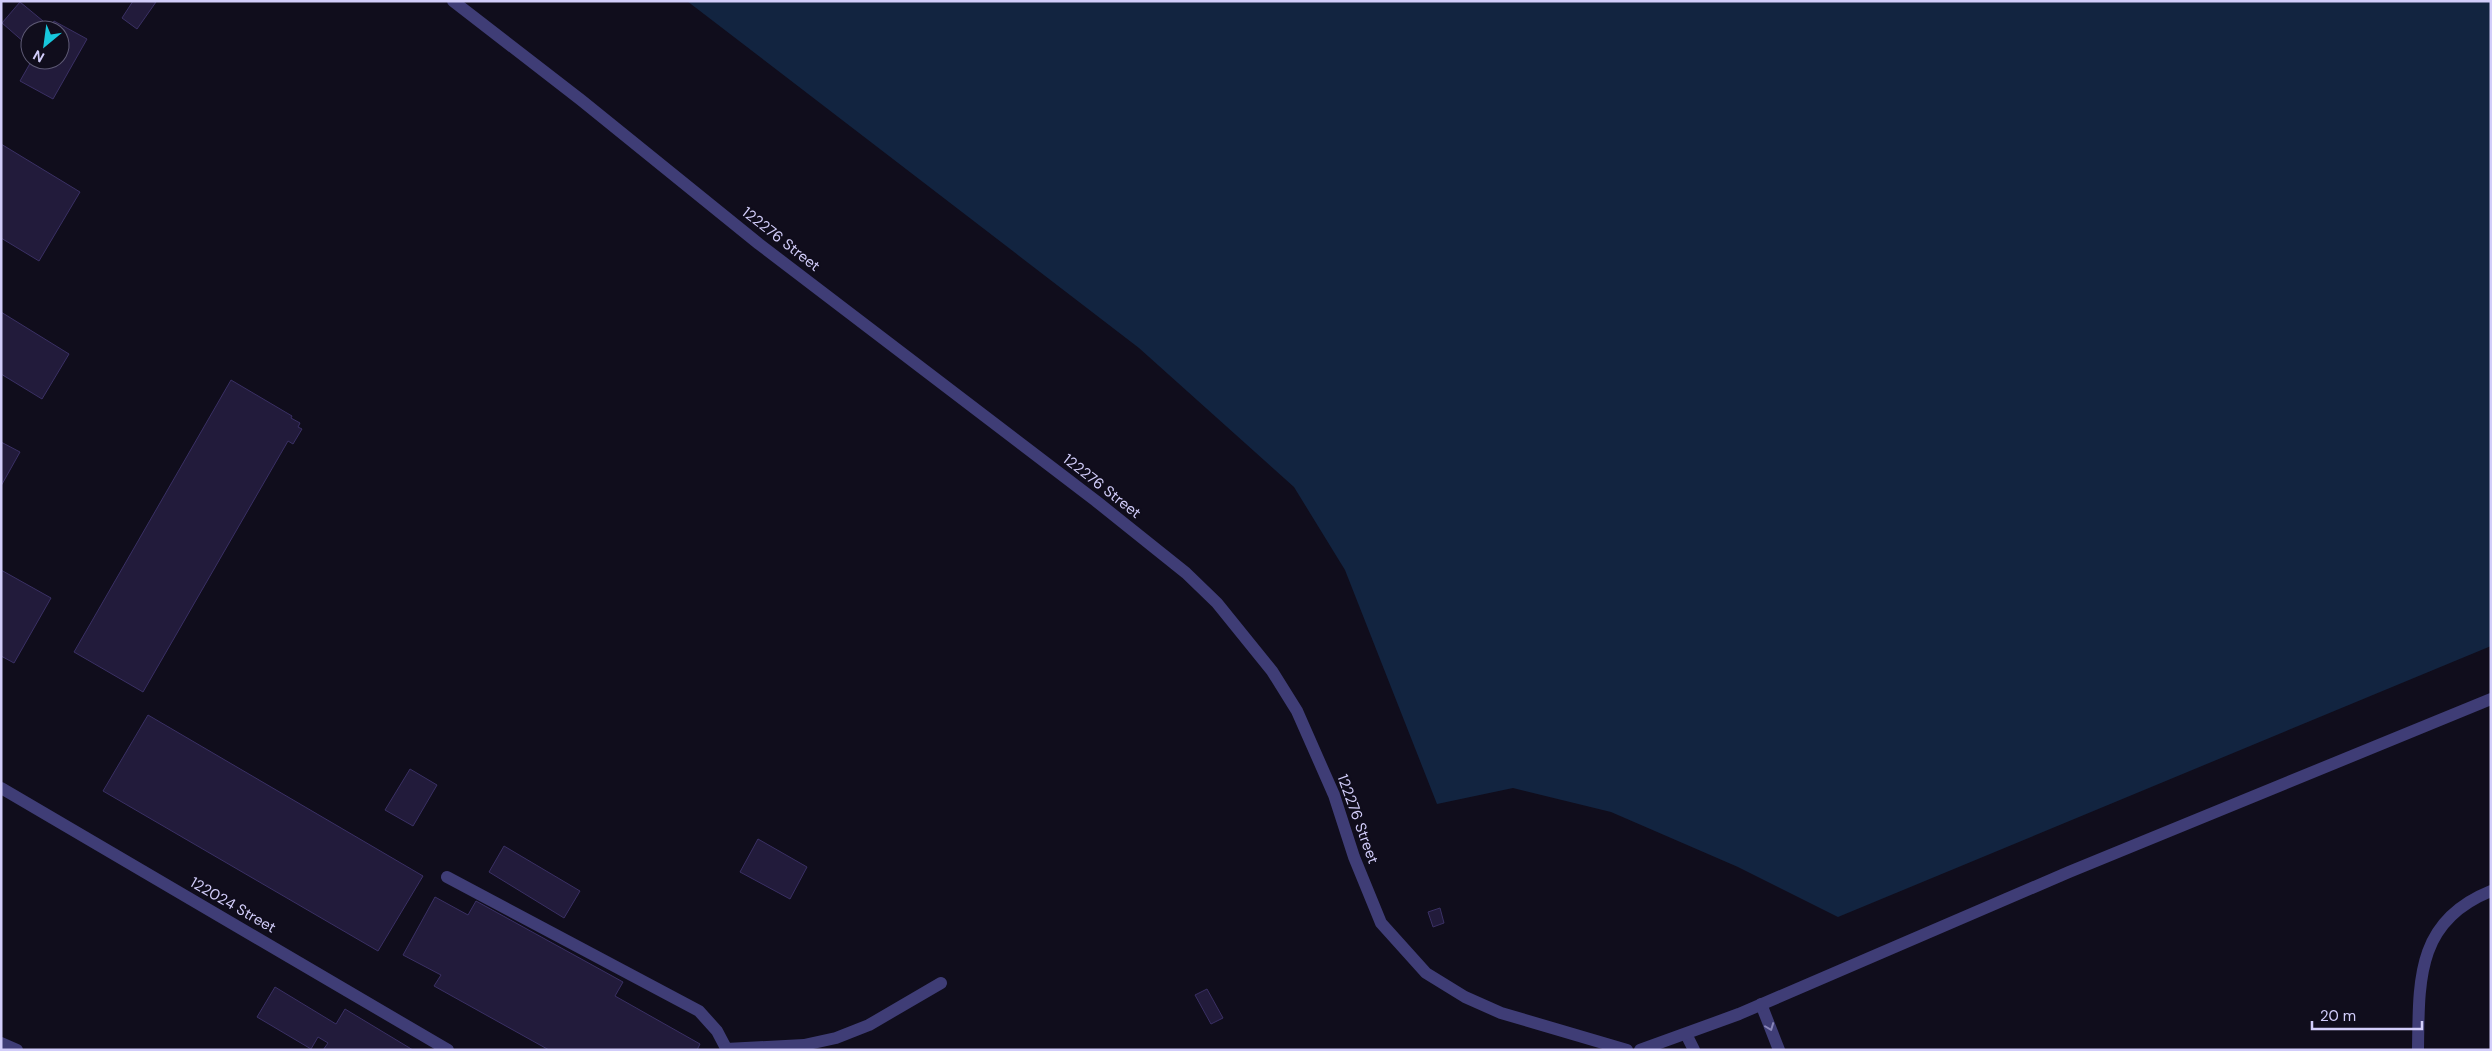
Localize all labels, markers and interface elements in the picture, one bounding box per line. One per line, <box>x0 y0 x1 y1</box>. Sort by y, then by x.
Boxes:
north arrow <box>20 20 70 70</box>
text: N <box>30 46 48 67</box>
street label: 122276 Street <box>738 202 824 276</box>
street label: 122276 Street <box>1059 449 1145 523</box>
street label: 122276 Street <box>1333 771 1383 867</box>
street label: 122024 Street <box>186 872 280 938</box>
scale bar <box>2312 998 2422 1030</box>
text: 20 m <box>2320 1006 2356 1026</box>
one-way arrow <box>1764 1022 1774 1031</box>

